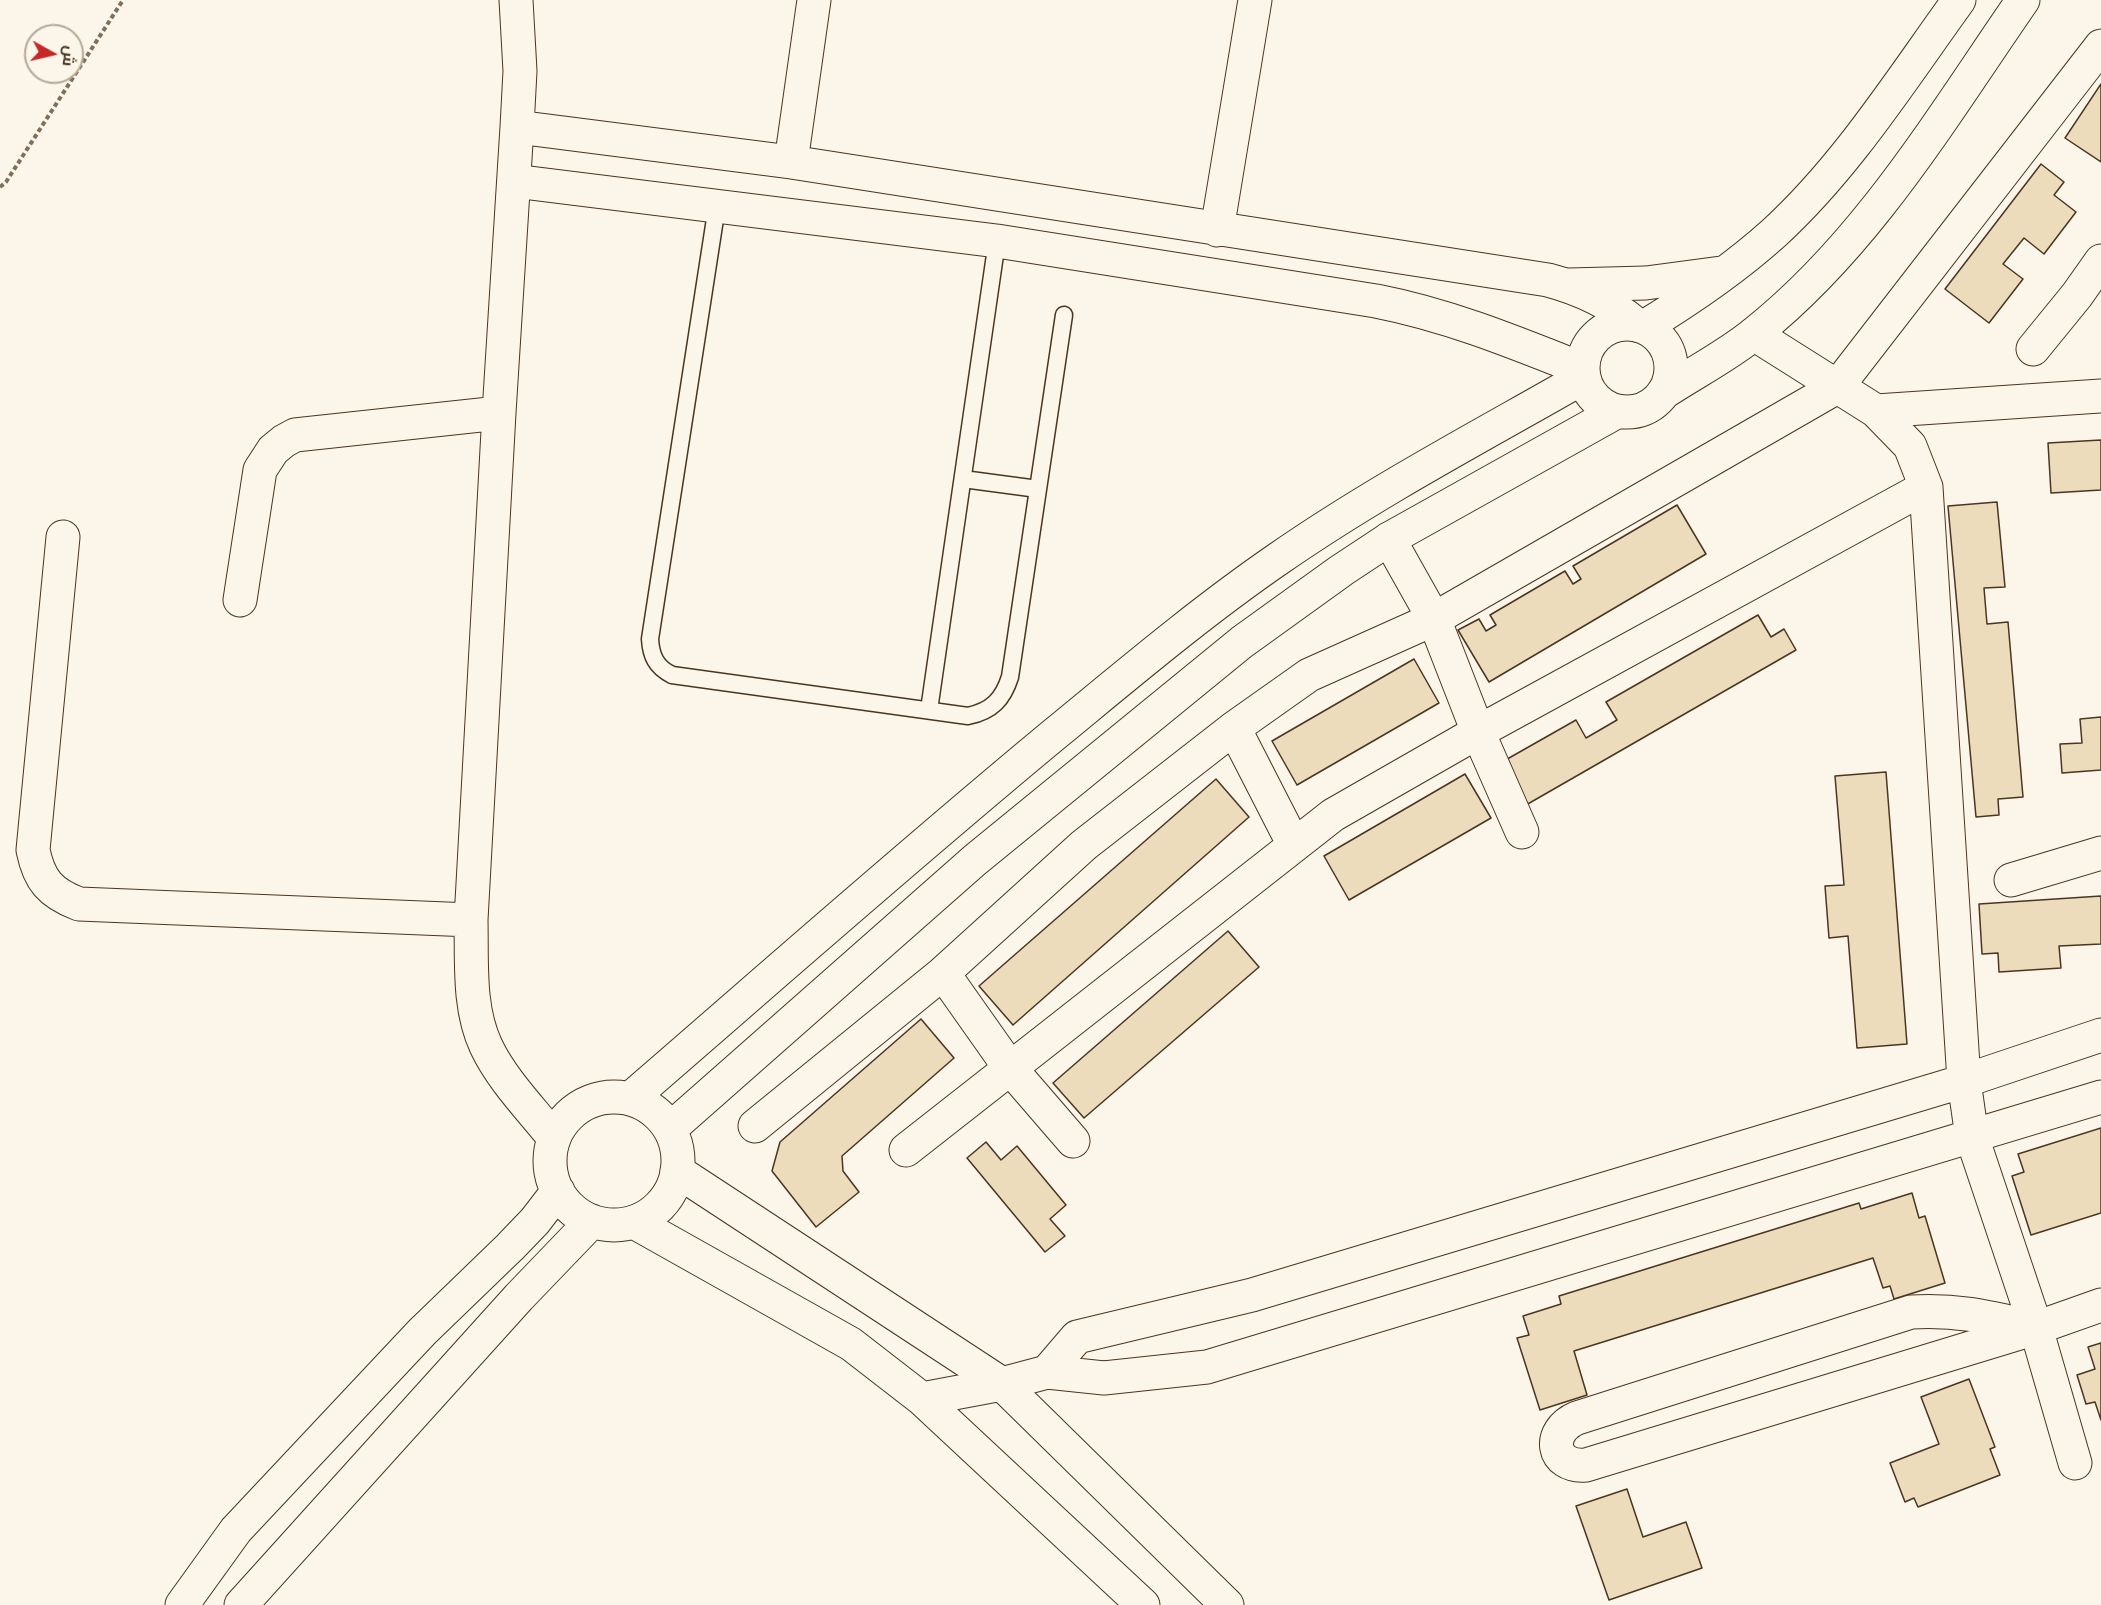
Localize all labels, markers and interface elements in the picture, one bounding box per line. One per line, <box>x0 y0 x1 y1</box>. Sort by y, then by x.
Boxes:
north arrow <box>24 24 84 84</box>
text: ش <box>60 45 81 68</box>

